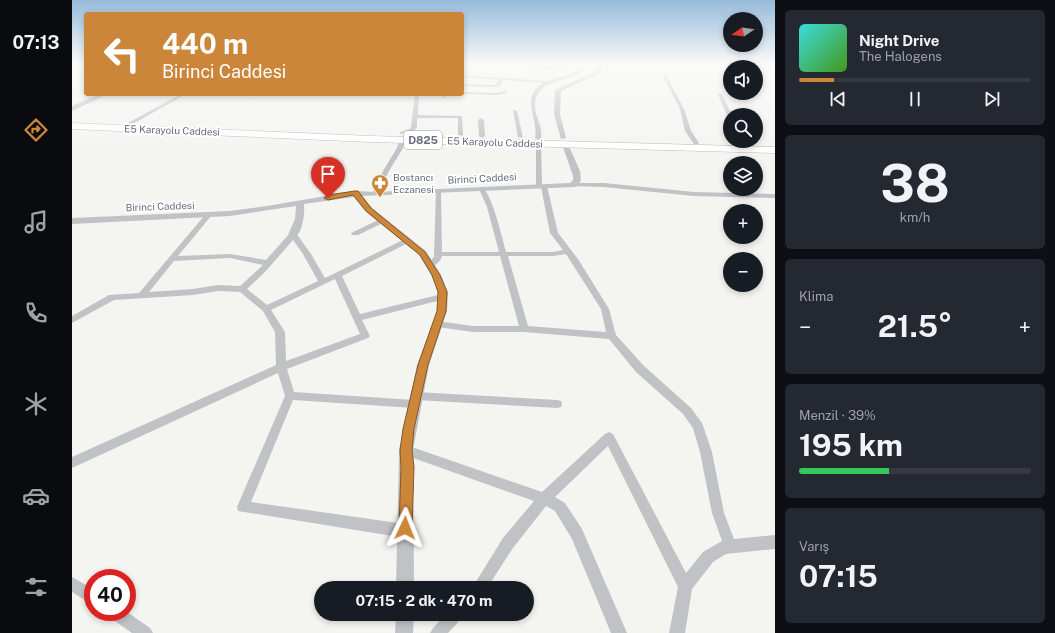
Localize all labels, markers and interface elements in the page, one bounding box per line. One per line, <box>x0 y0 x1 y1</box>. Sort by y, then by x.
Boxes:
north arrow <box>723 12 763 52</box>
map controls <box>723 12 763 292</box>
text: 440 m <box>162 27 248 60</box>
icon: left <box>96 28 148 80</box>
text: 07:13 <box>12 32 60 53</box>
text: Night Drive <box>859 32 940 49</box>
text: The Halogens <box>859 49 942 64</box>
button: sound <box>723 60 763 100</box>
text: Birinci Caddesi <box>162 61 286 82</box>
icon: previous <box>827 88 849 110</box>
icon: pause <box>904 88 926 110</box>
icon: next <box>981 88 1003 110</box>
button: search <box>723 108 763 148</box>
icon: directions <box>22 116 50 144</box>
street label: E5 Karayolu Caddesi <box>124 122 220 138</box>
road number: D825 <box>404 131 442 149</box>
street label: E5 Karayolu Caddesi <box>447 134 543 150</box>
text: 38 <box>880 153 950 214</box>
button: layers <box>723 156 763 196</box>
pin <box>311 157 345 198</box>
icon: arrive <box>317 163 339 185</box>
street label: Birinci Caddesi <box>447 170 517 186</box>
place label: Bostancı Eczanesi <box>393 171 434 195</box>
pharmacy icon: Bostancı Eczanesi <box>370 173 390 198</box>
street label: Birinci Caddesi <box>125 199 195 213</box>
button: + <box>723 204 763 244</box>
icon: music <box>22 208 50 236</box>
text: km/h <box>900 210 930 225</box>
button: − <box>723 252 763 292</box>
text: Klima <box>799 289 833 304</box>
icon: phone <box>22 299 50 327</box>
text: 21.5° <box>878 308 952 344</box>
text: − <box>799 314 811 340</box>
text: + <box>1019 314 1031 340</box>
icon: climate <box>22 390 50 418</box>
text: Menzil · 39% <box>799 408 876 423</box>
text: 195 km <box>799 427 903 463</box>
icon: car <box>22 482 50 510</box>
position arrow <box>384 507 426 549</box>
text: Varış <box>799 539 829 554</box>
text: 07:15 <box>799 558 878 594</box>
speed limit sign: 40 <box>84 569 136 621</box>
icon: filters <box>22 573 50 601</box>
text: 07:15 · 2 dk · 470 m <box>356 592 492 609</box>

